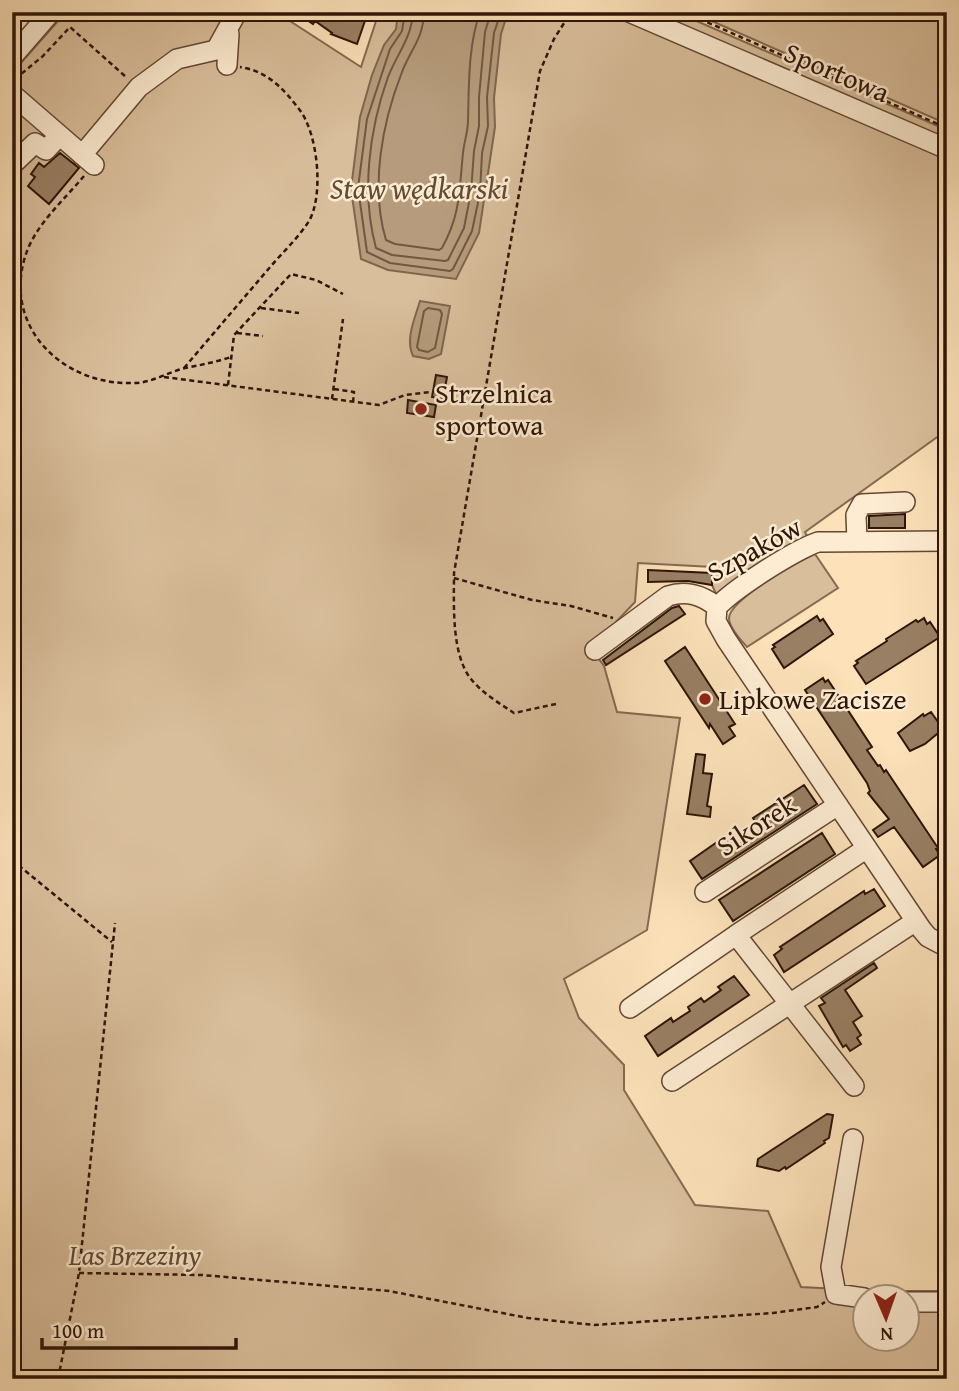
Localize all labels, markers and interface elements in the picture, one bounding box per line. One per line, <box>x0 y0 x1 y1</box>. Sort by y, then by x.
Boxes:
street label: Sportowa <box>778 31 897 112</box>
water label: Staw wędkarski <box>330 166 509 210</box>
place label: Strzelnica sportowa <box>435 372 553 445</box>
marker: Strzelnica sportowa <box>413 401 429 417</box>
street label: Szpaków <box>699 506 809 591</box>
place label: Lipkowe Zacisze <box>719 678 907 719</box>
marker: Lipkowe Zacisze <box>697 691 713 707</box>
street label: Sikorek <box>708 783 804 866</box>
park label: Las Brzeziny <box>68 1234 201 1275</box>
north arrow <box>850 1282 920 1352</box>
scale bar <box>42 1307 236 1351</box>
text: 100 m <box>52 1315 104 1346</box>
text: N <box>879 1321 893 1349</box>

